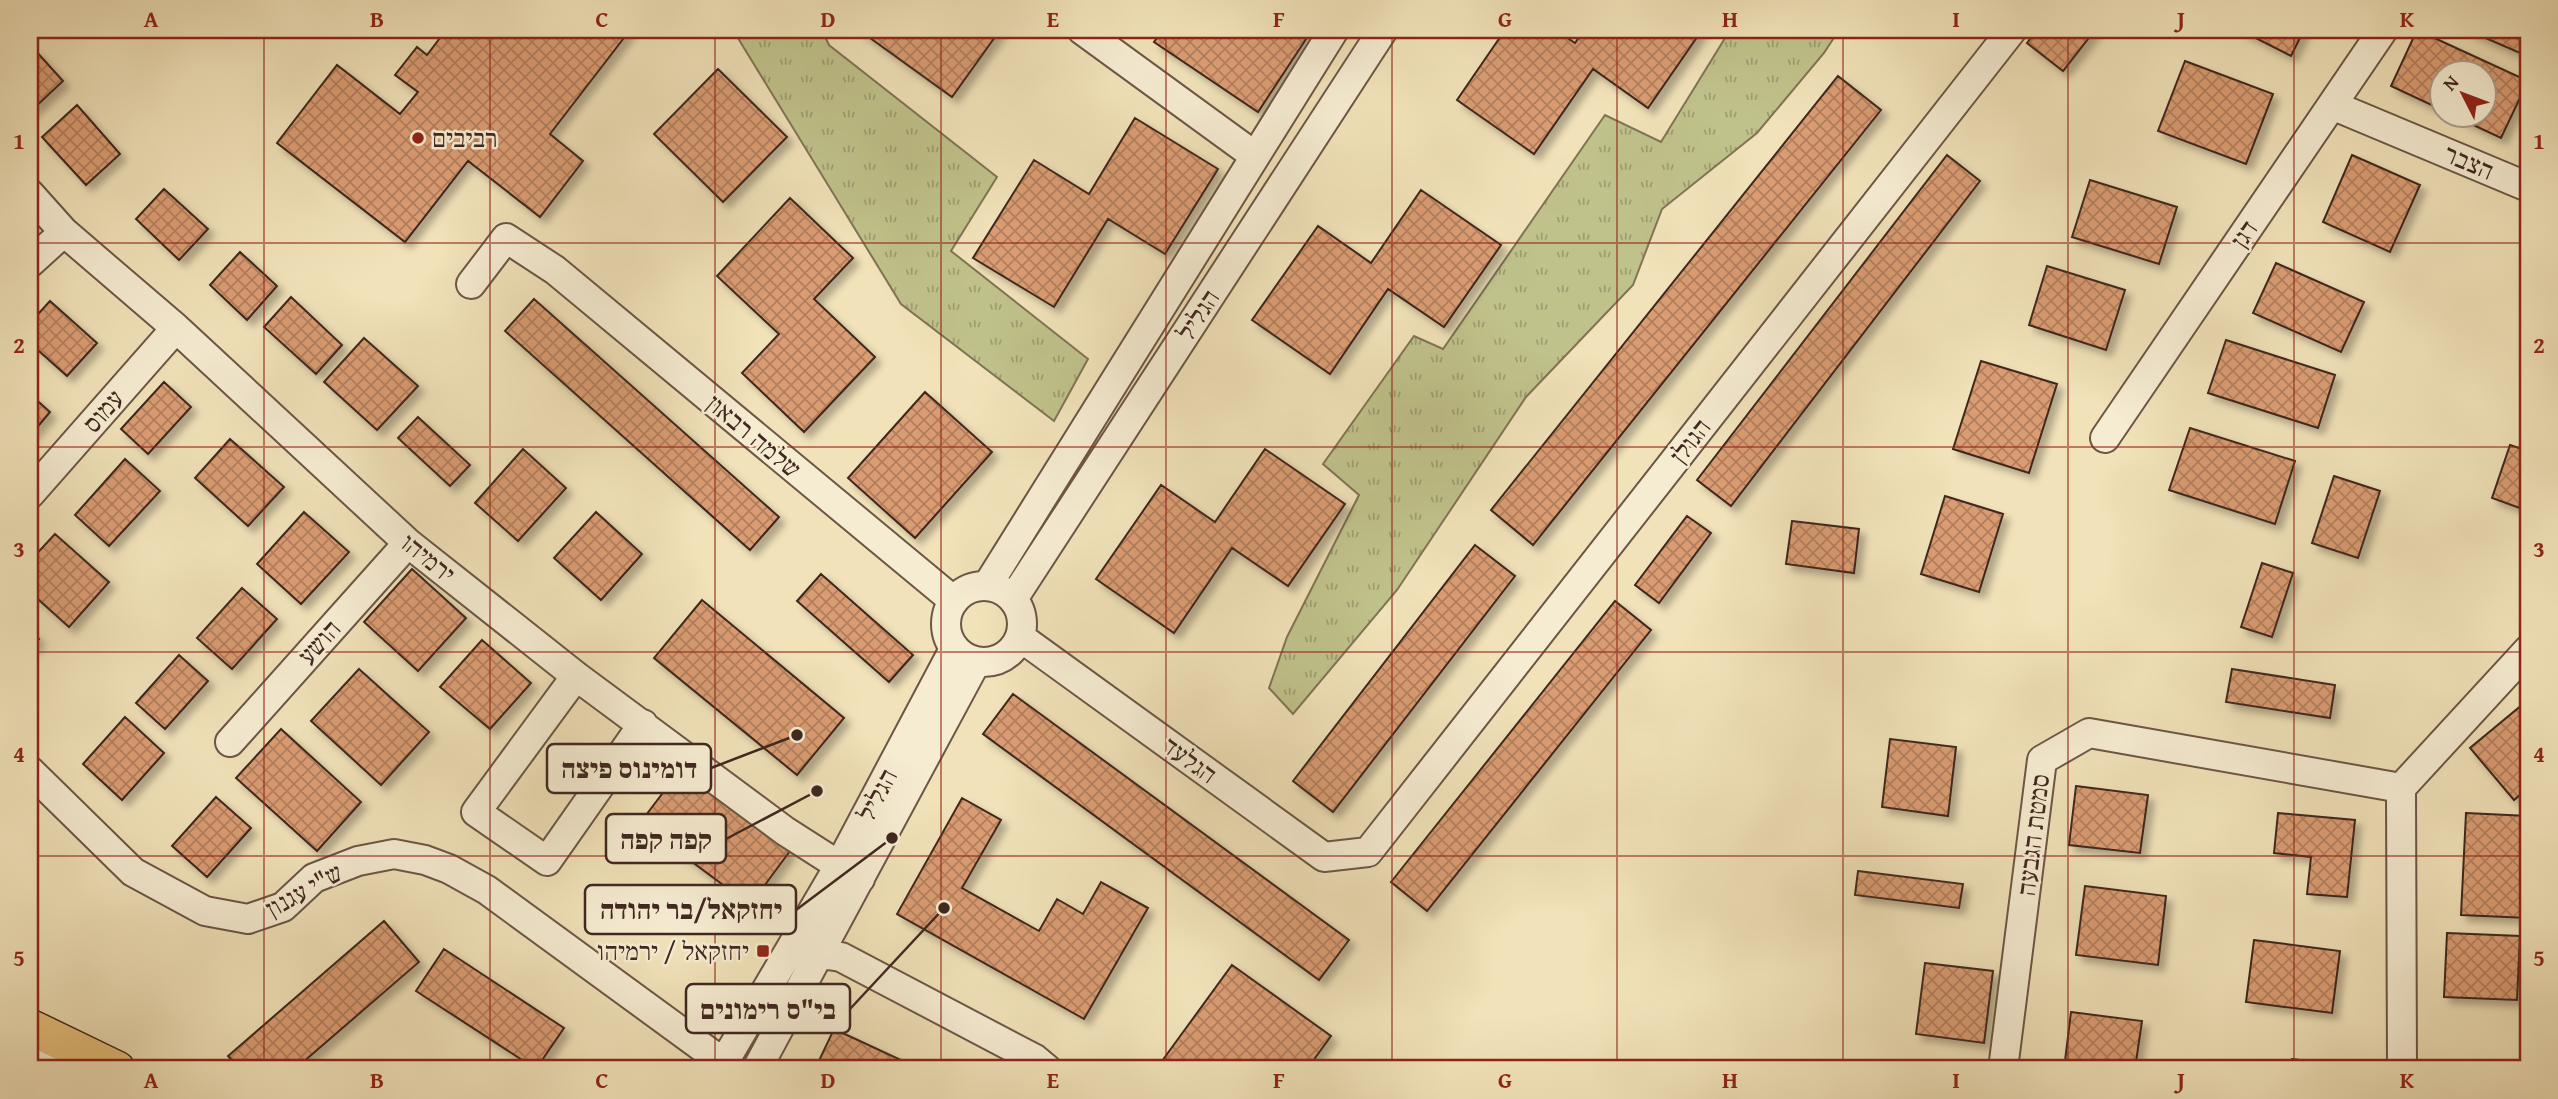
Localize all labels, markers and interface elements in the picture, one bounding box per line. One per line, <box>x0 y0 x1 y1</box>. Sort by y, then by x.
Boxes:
text: A <box>144 2 159 35</box>
text: B <box>370 2 384 35</box>
text: C <box>595 2 609 35</box>
text: D <box>821 2 836 35</box>
text: E <box>1047 2 1059 35</box>
text: F <box>1273 2 1285 35</box>
text: G <box>1498 2 1512 35</box>
text: H <box>1722 2 1738 35</box>
text: I <box>1952 2 1960 35</box>
text: J <box>2173 2 2185 35</box>
text: K <box>2400 2 2415 35</box>
north arrow <box>2428 60 2498 130</box>
text: N <box>2436 68 2465 97</box>
place label: רביבים <box>432 118 498 157</box>
text: 1 <box>13 124 25 157</box>
text: 1 <box>2533 124 2545 157</box>
marker: רביבים <box>410 130 426 146</box>
street label: הצבר <box>2438 134 2500 189</box>
street label: דגן <box>2220 212 2267 256</box>
street label: הגליל <box>1166 281 1229 348</box>
text: 2 <box>13 328 25 361</box>
text: 2 <box>2533 328 2545 361</box>
street label: עמוס <box>73 380 133 441</box>
street label: שלמה רבאון <box>698 384 810 487</box>
street label: הגולן <box>1659 410 1720 472</box>
street label: ירמיהו <box>392 523 464 592</box>
text: 3 <box>13 532 25 565</box>
text: 3 <box>2533 532 2545 565</box>
street label: הושע <box>288 610 350 673</box>
street label: הגלעד <box>1155 726 1226 793</box>
text: 4 <box>13 737 25 770</box>
text: 4 <box>2533 737 2545 770</box>
callout: דומינוס פיצה <box>547 744 711 793</box>
text: דומינוס פיצה <box>561 747 697 788</box>
street label: הגליל <box>846 761 907 828</box>
street label: סמטת הגבעה <box>2006 772 2059 898</box>
callout: קפה קפה <box>606 814 726 863</box>
text: קפה קפה <box>620 818 712 859</box>
street label: ש"י עגנון <box>258 852 350 927</box>
callout: יחזקאל/בר יהודה <box>585 885 796 934</box>
text: יחזקאל/בר יהודה <box>600 888 782 929</box>
place label: יחזקאל / ירמיהו <box>597 931 749 970</box>
text: 5 <box>13 941 25 974</box>
text: 5 <box>2533 941 2545 974</box>
marker: יחזקאל / ירמיהו <box>755 943 771 959</box>
callout: בי"ס רימונים <box>686 984 850 1033</box>
text: בי"ס רימונים <box>700 988 836 1029</box>
text: A <box>144 1063 159 1096</box>
text: B <box>370 1063 384 1096</box>
text: C <box>595 1063 609 1096</box>
text: D <box>821 1063 836 1096</box>
text: E <box>1047 1063 1059 1096</box>
text: F <box>1273 1063 1285 1096</box>
text: G <box>1498 1063 1512 1096</box>
text: H <box>1722 1063 1738 1096</box>
text: I <box>1952 1063 1960 1096</box>
text: J <box>2173 1063 2185 1096</box>
text: K <box>2400 1063 2415 1096</box>

